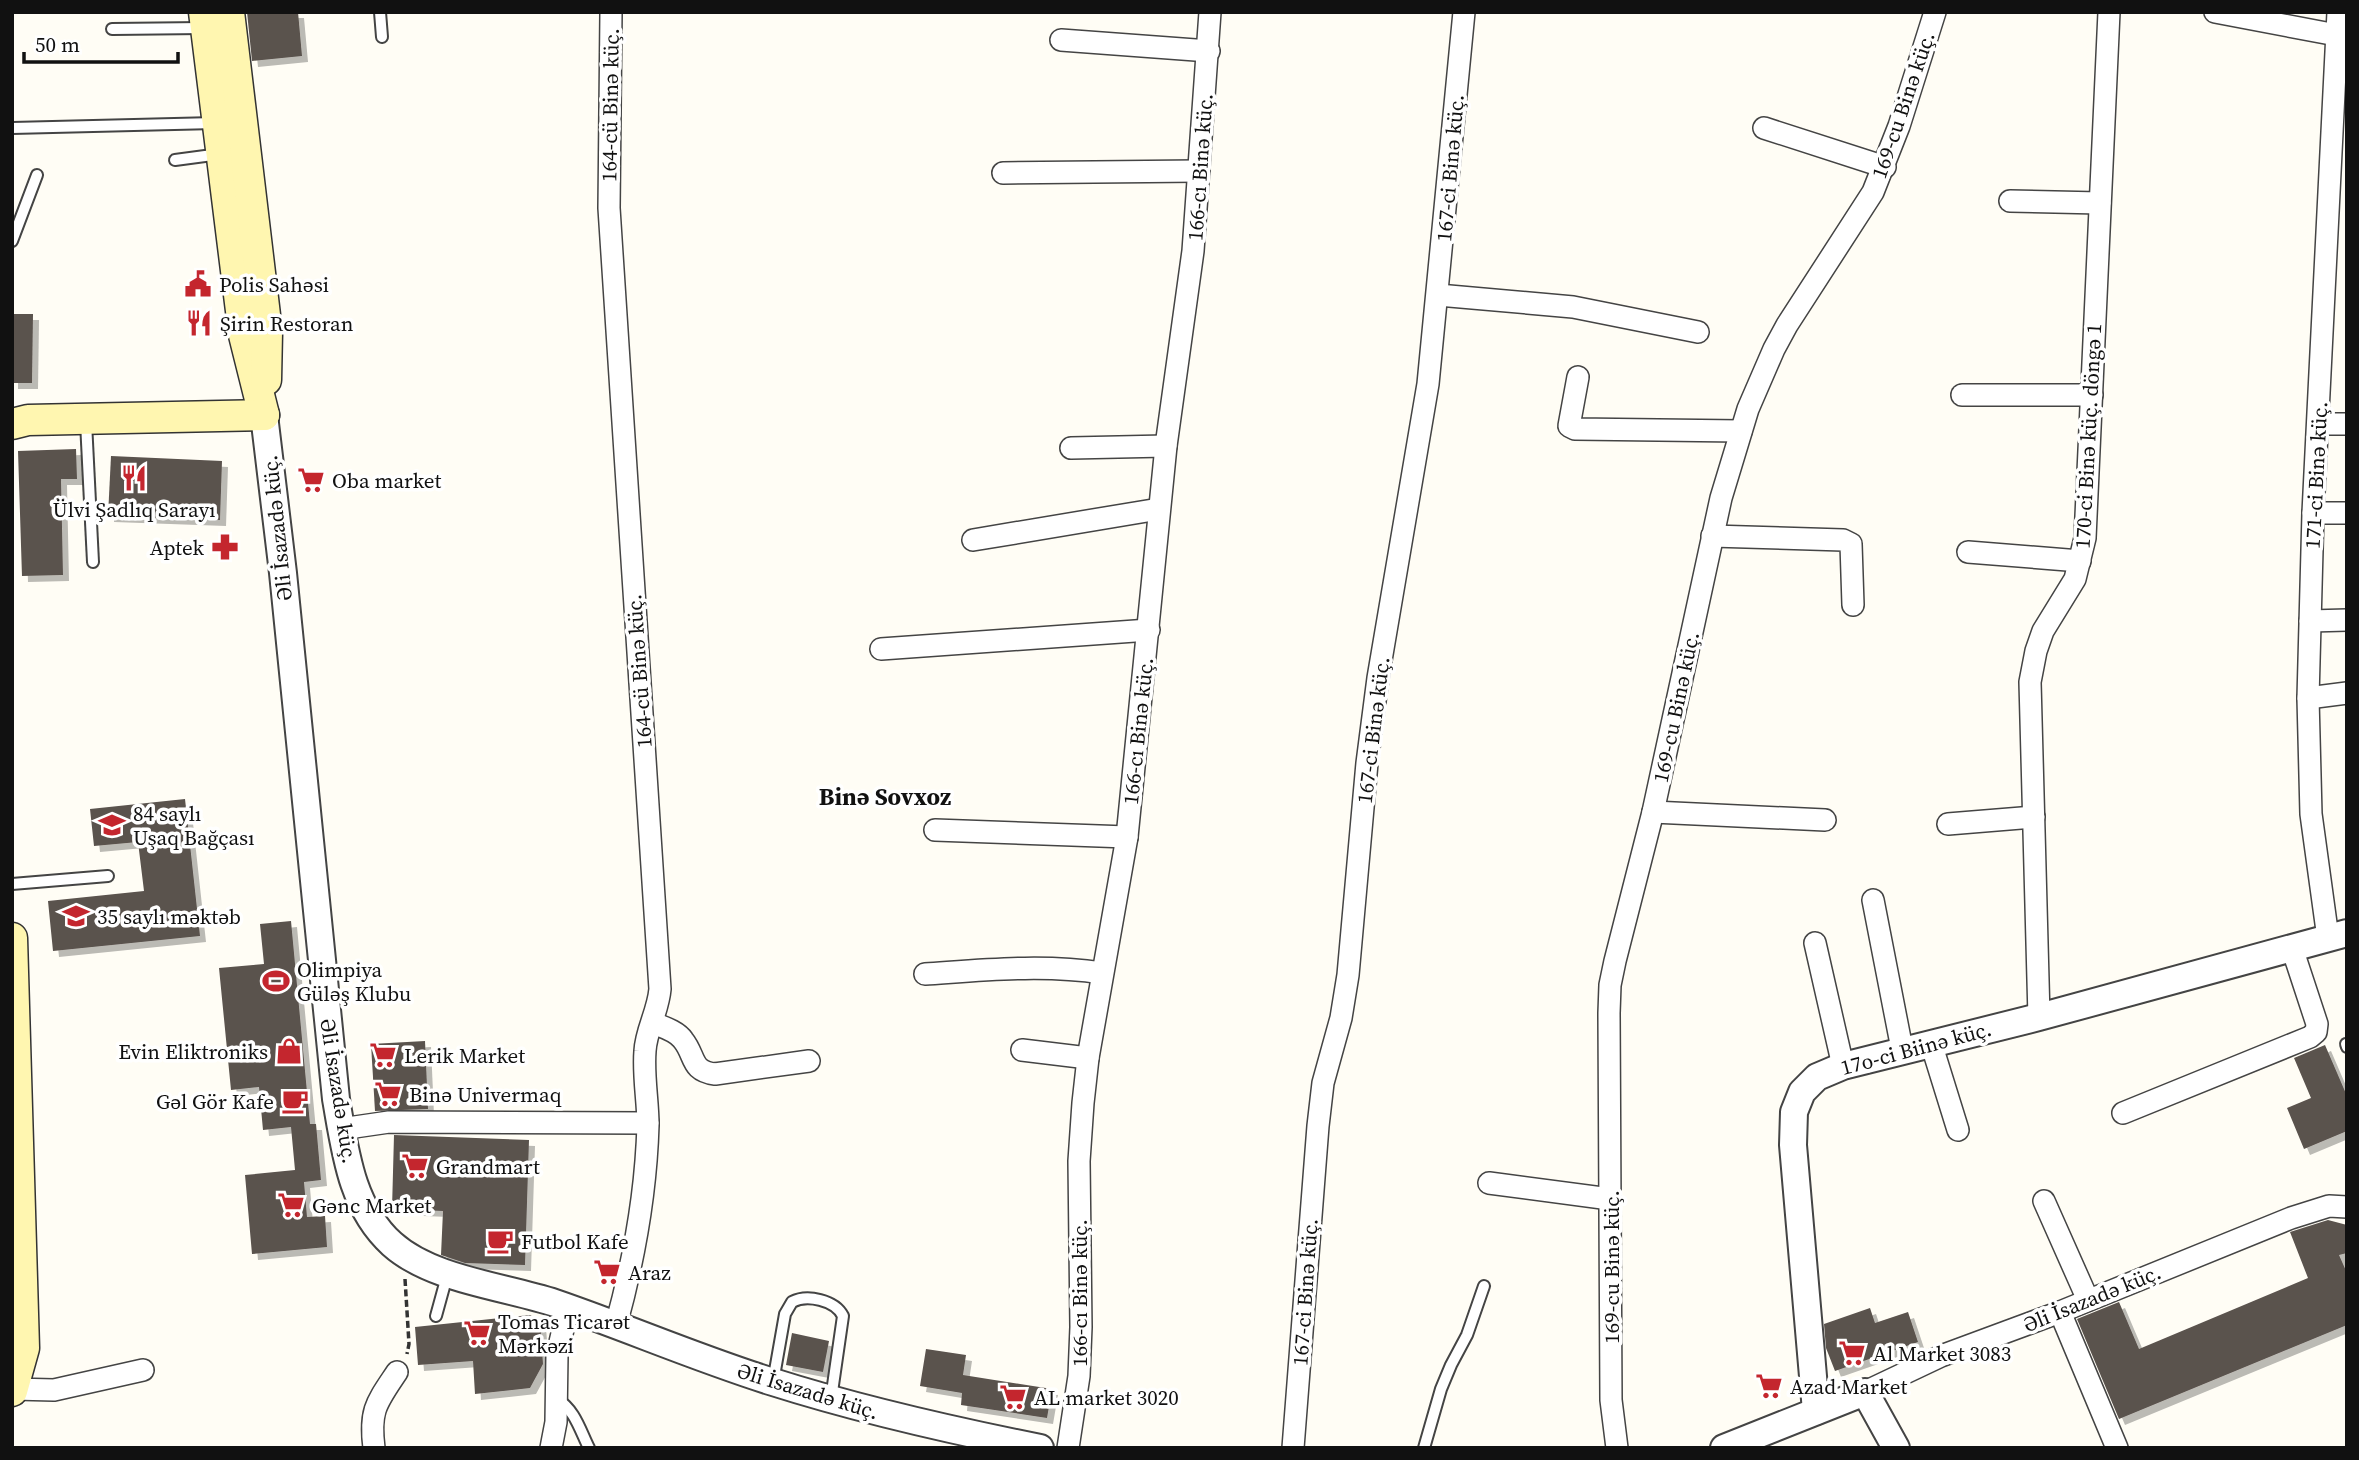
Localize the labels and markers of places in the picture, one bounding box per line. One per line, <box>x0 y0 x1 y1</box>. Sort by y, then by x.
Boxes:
public building icon: Polis Sahəsi <box>183 269 213 299</box>
place label: Polis Sahəsi <box>219 270 329 299</box>
restaurant icon: Şirin Restoran <box>184 308 214 338</box>
place label: Şirin Restoran <box>220 309 354 338</box>
restaurant icon: Ülvi Şadlıq Sarayı <box>119 463 149 493</box>
supermarket icon: Oba market <box>296 465 326 495</box>
place label: Oba market <box>332 466 441 495</box>
place label: Ülvi Şadlıq Sarayı <box>52 495 216 524</box>
pharmacy icon: Aptek <box>210 532 240 562</box>
place label: Aptek <box>150 533 204 562</box>
place label: 84 saylı Uşaq Bağçası <box>133 799 255 852</box>
school or university icon: 84 saylı Uşaq Bağçası <box>97 810 127 840</box>
school or university icon: 35 saylı məktəb <box>61 901 91 931</box>
place label: 35 saylı məktəb <box>97 902 241 931</box>
place label: Olimpiya Güləş Klubu <box>297 955 411 1008</box>
sports icon: Olimpiya Güləş Klubu <box>261 966 291 996</box>
shop icon: Evin Eliktroniks <box>274 1036 304 1066</box>
place label: Evin Eliktroniks <box>118 1037 268 1066</box>
supermarket icon: Lerik Market <box>368 1040 398 1070</box>
place label: Lerik Market <box>404 1041 525 1070</box>
supermarket icon: Binə Univermaq <box>373 1079 403 1109</box>
place label: Binə Univermaq <box>409 1080 562 1109</box>
cafe icon: Gəl Gör Kafe <box>280 1086 310 1116</box>
place label: Gəl Gör Kafe <box>156 1087 274 1116</box>
supermarket icon: Grandmart <box>400 1151 430 1181</box>
place label: Grandmart <box>436 1152 540 1181</box>
supermarket icon: Gənc Market <box>276 1190 306 1220</box>
place label: Gənc Market <box>312 1191 432 1220</box>
cafe icon: Futbol Kafe <box>485 1226 515 1256</box>
place label: Futbol Kafe <box>521 1227 629 1256</box>
supermarket icon: Araz <box>592 1257 622 1287</box>
place label: Araz <box>628 1258 671 1287</box>
place label: Tomas Ticarət Mərkəzi <box>498 1307 630 1360</box>
supermarket icon: Tomas Ticarət Mərkəzi <box>462 1318 492 1348</box>
supermarket icon: Al Market 3083 <box>1837 1338 1867 1368</box>
place label: Al Market 3083 <box>1873 1339 2011 1368</box>
supermarket icon: Azad Market <box>1754 1371 1784 1401</box>
place label: Azad Market <box>1790 1372 1908 1401</box>
supermarket icon: AL market 3020 <box>998 1382 1028 1412</box>
place label: AL market 3020 <box>1034 1383 1179 1412</box>

